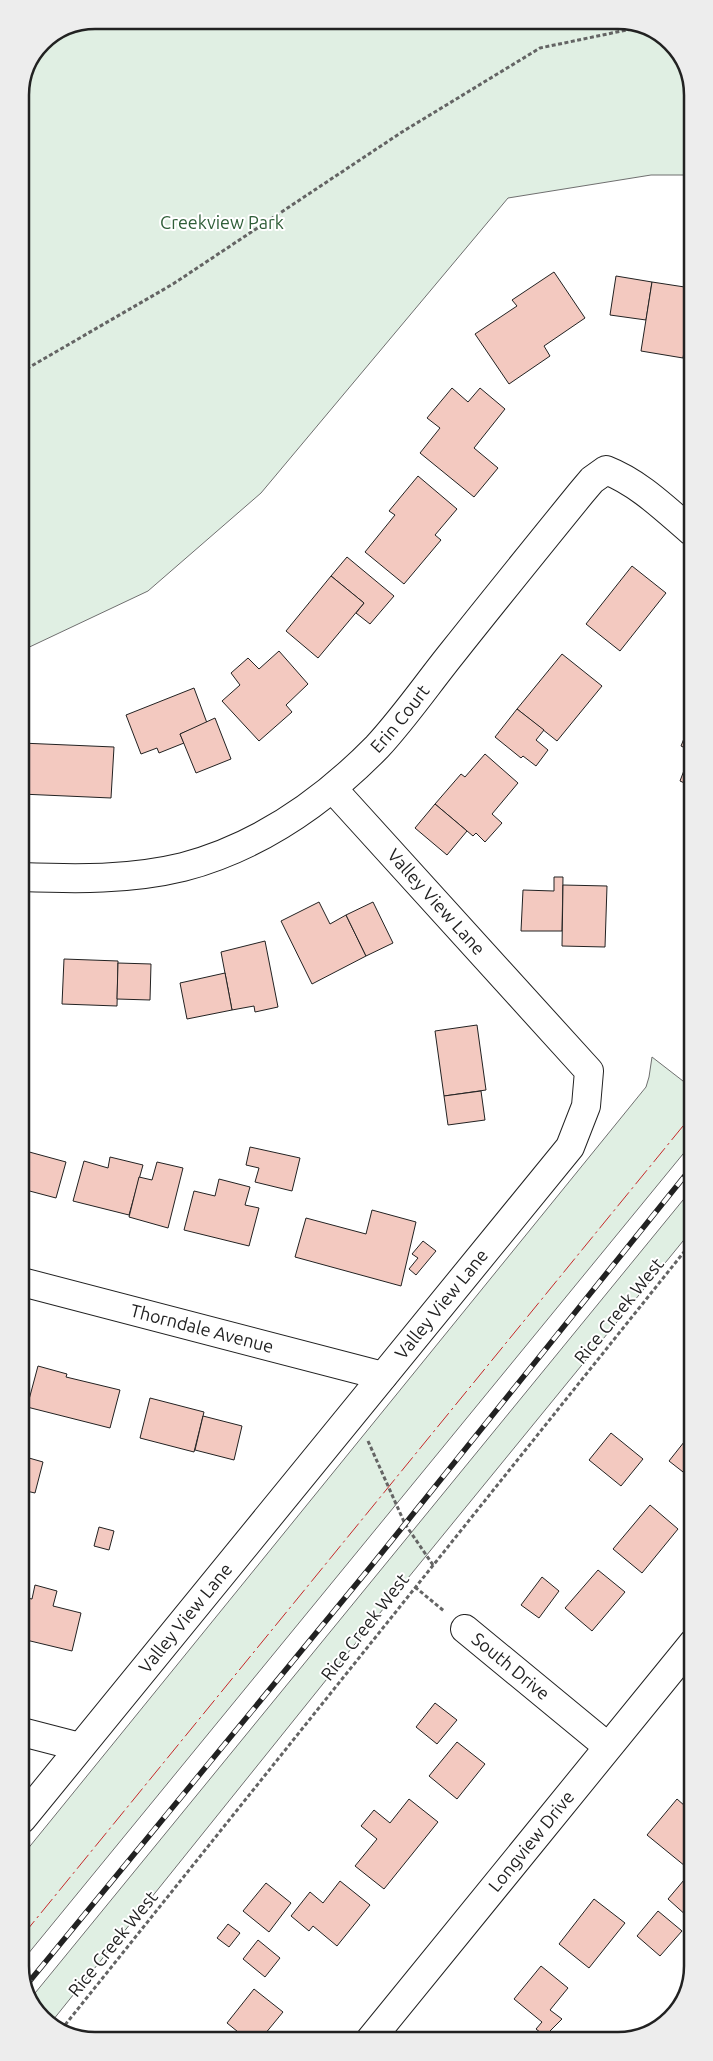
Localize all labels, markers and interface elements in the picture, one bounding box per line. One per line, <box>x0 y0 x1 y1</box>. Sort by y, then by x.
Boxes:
park label: Creekview Park <box>160 212 284 232</box>
street label: Erin Court <box>366 681 433 756</box>
street label: Valley View Lane <box>384 844 490 958</box>
street label: Valley View Lane <box>390 1245 491 1363</box>
street label: Rice Creek West <box>570 1254 667 1367</box>
street label: Thorndale Avenue <box>129 1300 276 1356</box>
street label: Valley View Lane <box>134 1559 236 1677</box>
street label: Rice Creek West <box>316 1569 412 1684</box>
street label: South Drive <box>468 1628 554 1703</box>
street label: Longview Drive <box>484 1786 578 1895</box>
street label: Rice Creek West <box>64 1887 161 2000</box>

